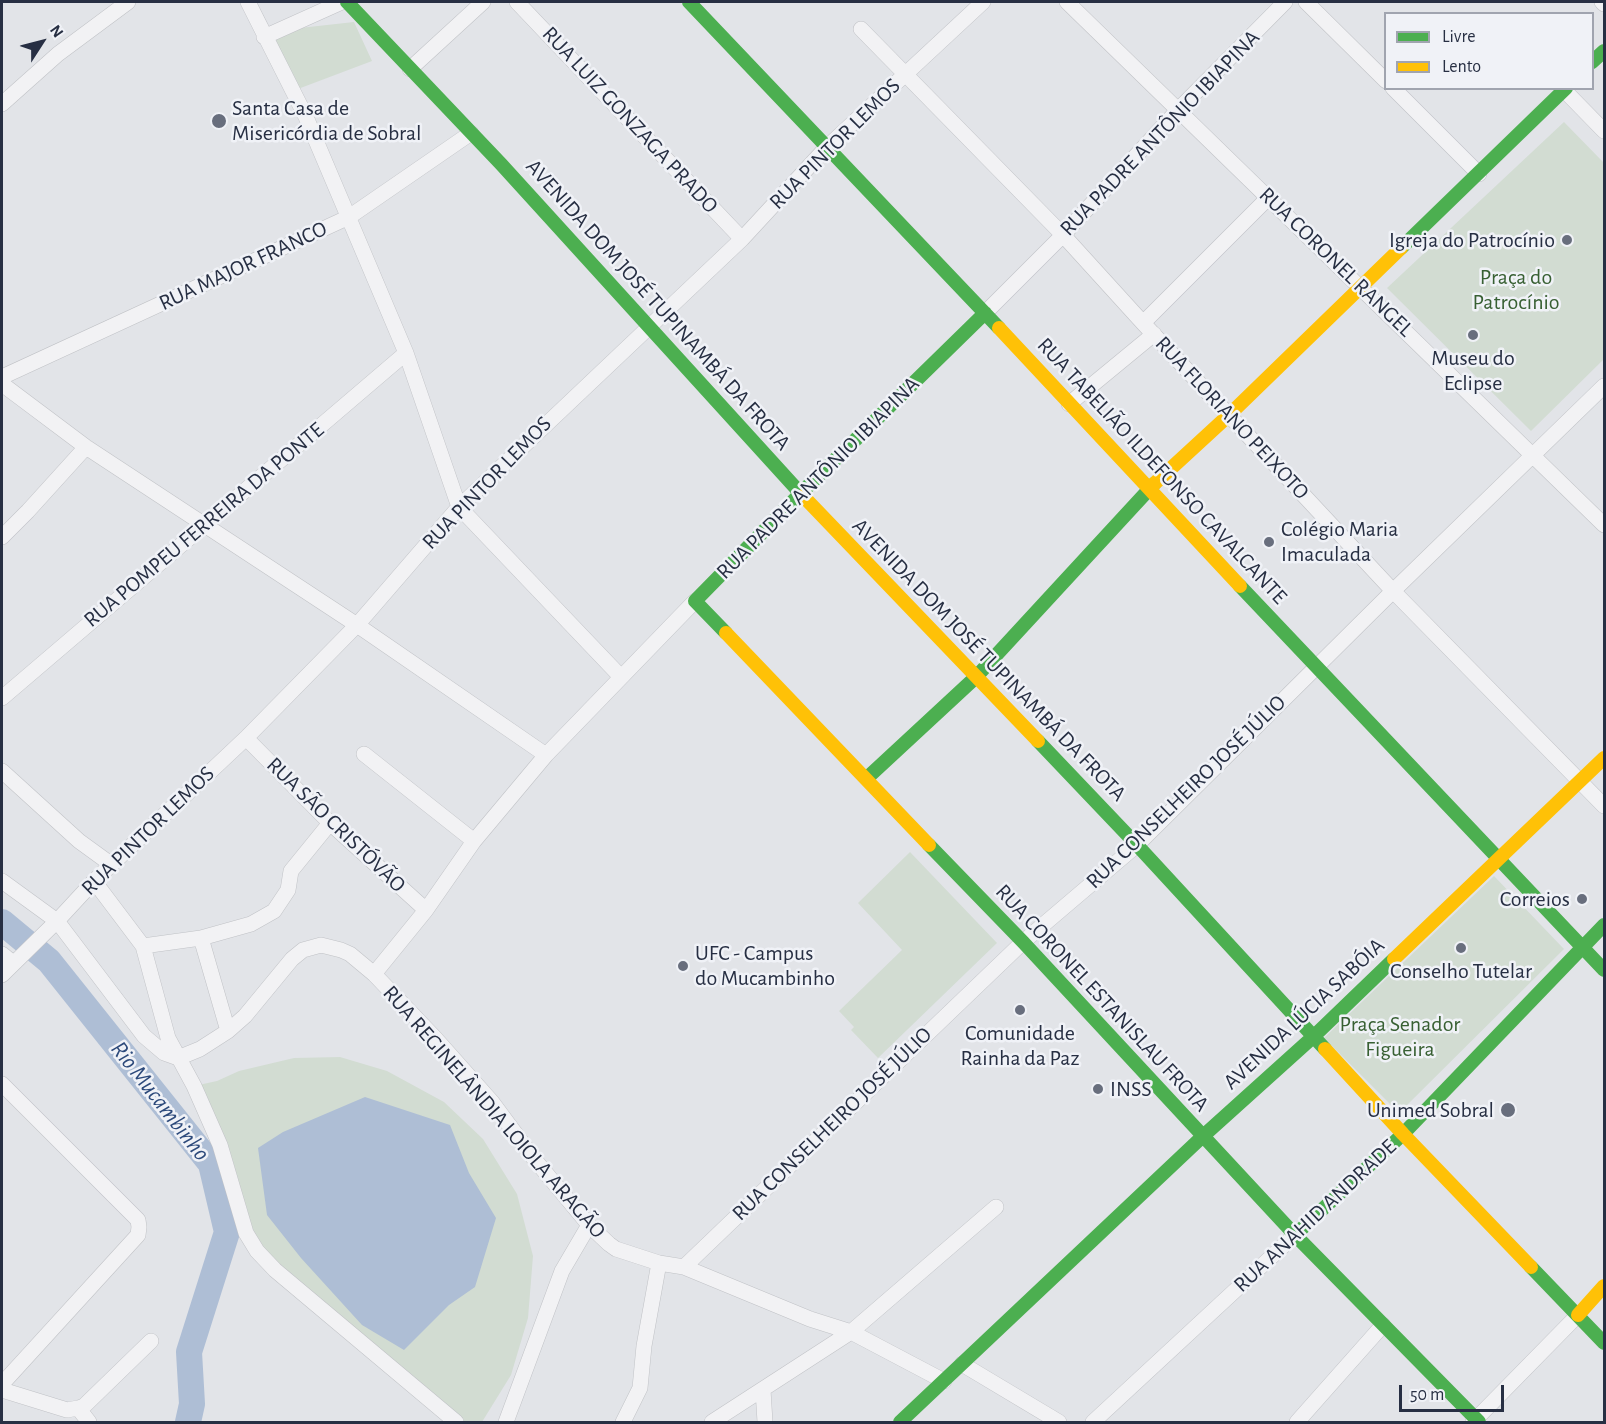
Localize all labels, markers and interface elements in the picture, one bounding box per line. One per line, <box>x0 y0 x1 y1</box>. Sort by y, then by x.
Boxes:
north arrow <box>12 12 72 72</box>
legend <box>1384 12 1594 90</box>
street label: RUA LUIZ GONZAGA PRADO <box>536 21 724 219</box>
text: N <box>47 22 66 41</box>
street label: RUA PADRE ANTÔNIO IBIAPINA <box>1055 25 1265 241</box>
text: Livre <box>1442 28 1476 46</box>
text: Lento <box>1442 58 1481 76</box>
street label: RUA PINTOR LEMOS <box>764 73 906 215</box>
place label: Santa Casa de Misericórdia de Sobral <box>232 95 422 146</box>
marker: Santa Casa de Misericórdia de Sobral <box>210 112 228 130</box>
street label: AVENIDA DOM JOSÉ TUPINAMBÁ DA FROTA <box>520 154 796 456</box>
street label: RUA CORONEL RANGEL <box>1254 182 1418 342</box>
street label: RUA MAJOR FRANCO <box>155 216 331 316</box>
place label: Igreja do Patrocínio <box>1389 227 1555 253</box>
marker: Igreja do Patrocínio <box>1560 233 1574 247</box>
park label: Praça do Patrocínio <box>1472 264 1560 316</box>
marker: Museu do Eclipse <box>1466 328 1480 342</box>
street label: RUA FLORIANO PEIXOTO <box>1149 331 1315 505</box>
street label: RUA TABELIÃO ILDEFONSO CAVALCANTE <box>1031 332 1293 610</box>
place label: Museu do Eclipse <box>1431 345 1515 396</box>
street label: RUA PADRE ANTÔNIO IBIAPINA <box>711 371 925 585</box>
street label: RUA PINTOR LEMOS <box>417 411 557 555</box>
street label: RUA POMPEU FERREIRA DA PONTE <box>79 417 329 633</box>
street label: AVENIDA DOM JOSÉ TUPINAMBÁ DA FROTA <box>847 513 1131 807</box>
place label: Colégio Maria Imaculada <box>1281 516 1398 568</box>
marker: Colégio Maria Imaculada <box>1262 535 1276 549</box>
street label: RUA CONSELHEIRO JOSÉ JÚLIO <box>1081 690 1291 894</box>
street label: RUA SÃO CRISTÓVÃO <box>261 752 411 898</box>
street label: RUA PINTOR LEMOS <box>76 761 220 901</box>
street label: RUA CORONEL ESTANISLAU FROTA <box>990 879 1214 1117</box>
place label: Correios <box>1500 886 1570 912</box>
marker: Correios <box>1575 892 1589 906</box>
street label: AVENIDA LÚCIA SABÓIA <box>1218 933 1390 1095</box>
place label: UFC - Campus do Mucambinho <box>695 940 835 992</box>
marker: Conselho Tutelar <box>1454 941 1468 955</box>
place label: Conselho Tutelar <box>1390 958 1532 984</box>
marker: UFC - Campus do Mucambinho <box>676 959 690 973</box>
street label: RUA REGINELÂNDIA LOIOLA ARAGÃO <box>377 980 611 1244</box>
marker: Comunidade Rainha da Paz <box>1013 1003 1027 1017</box>
park label: Praça Senador Figueira <box>1340 1011 1460 1062</box>
place label: Comunidade Rainha da Paz <box>960 1020 1080 1072</box>
street label: RUA CONSELHEIRO JOSÉ JÚLIO <box>727 1022 937 1226</box>
water label: Rio Mucambinho <box>104 1035 216 1167</box>
place label: INSS <box>1110 1076 1152 1102</box>
marker: INSS <box>1091 1082 1105 1096</box>
place label: Unimed Sobral <box>1367 1097 1494 1123</box>
marker: Unimed Sobral <box>1499 1101 1517 1119</box>
street label: RUA ANAHID ANDRADE <box>1228 1134 1402 1298</box>
scale bar <box>1402 1373 1507 1411</box>
text: 50 m <box>1410 1386 1444 1404</box>

